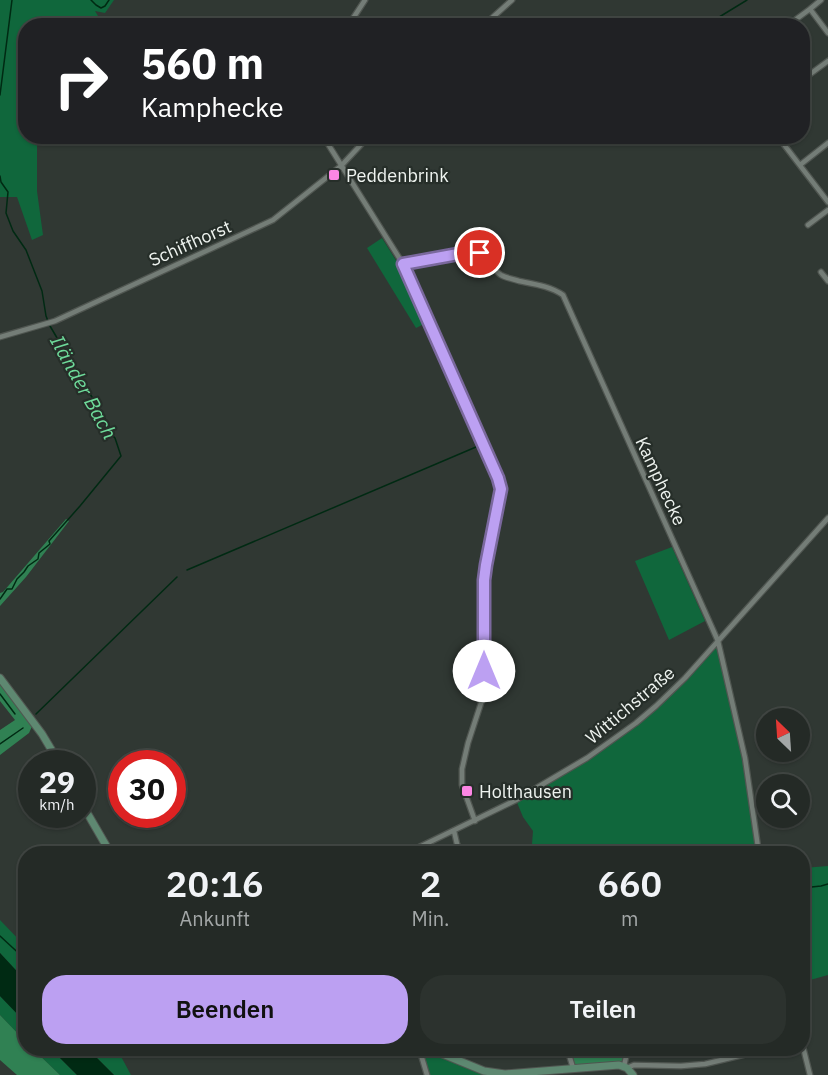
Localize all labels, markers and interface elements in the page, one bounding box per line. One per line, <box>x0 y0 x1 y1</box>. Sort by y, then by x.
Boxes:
text: 560 m <box>141 36 264 91</box>
icon: right <box>42 42 120 120</box>
text: Kamphecke <box>141 89 284 124</box>
place label: Peddenbrink <box>346 164 449 187</box>
marker: Peddenbrink <box>327 168 341 182</box>
street label: Schiffhorst <box>145 215 235 271</box>
pin <box>454 227 505 278</box>
icon: arrive <box>463 236 496 269</box>
water label: Iländer Bach <box>44 330 124 444</box>
street label: Kamphecke <box>630 433 692 529</box>
position arrow <box>452 639 516 703</box>
street label: Wittichstraße <box>581 661 679 749</box>
north arrow <box>756 708 810 762</box>
map controls <box>756 708 810 828</box>
speed limit sign: 30 <box>108 750 186 828</box>
text: 29 <box>39 762 75 801</box>
button: search <box>756 774 810 828</box>
place label: Holthausen <box>479 780 572 803</box>
marker: Holthausen <box>460 784 474 798</box>
text: km/h <box>39 795 75 814</box>
text: 20:16 <box>166 860 264 907</box>
text: 2 <box>420 860 441 907</box>
text: 660 <box>597 860 662 907</box>
text: Ankunft <box>179 905 250 932</box>
text: Min. <box>412 905 450 932</box>
text: m <box>621 905 639 932</box>
button: Beenden <box>42 975 408 1044</box>
button: Teilen <box>420 975 786 1044</box>

